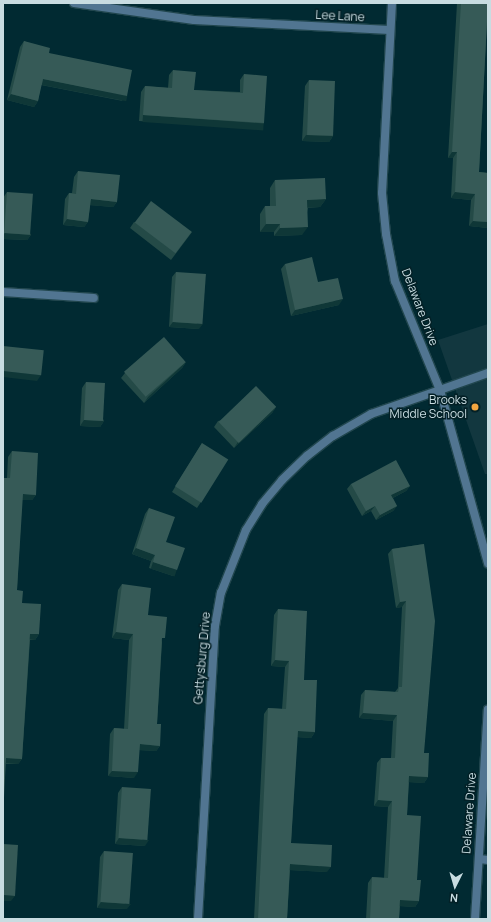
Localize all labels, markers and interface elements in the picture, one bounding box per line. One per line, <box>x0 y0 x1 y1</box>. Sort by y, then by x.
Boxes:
street label: Lee Lane <box>315 8 365 24</box>
street label: Delaware Drive <box>399 266 441 348</box>
place label: Brooks Middle School <box>390 393 467 421</box>
marker: Brooks Middle School <box>470 402 480 412</box>
street label: Gettysburg Drive <box>191 611 213 705</box>
street label: Delaware Drive <box>459 772 479 854</box>
north arrow <box>435 866 475 906</box>
text: N <box>449 891 459 906</box>

